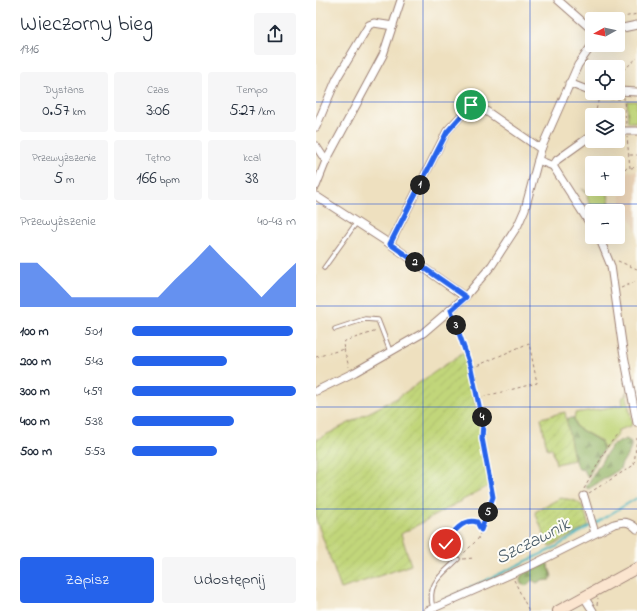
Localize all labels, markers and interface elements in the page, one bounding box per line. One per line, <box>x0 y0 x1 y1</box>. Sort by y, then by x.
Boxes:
text: Wieczorny bieg <box>20 9 153 41</box>
north arrow <box>585 12 625 52</box>
map controls <box>585 12 625 244</box>
button: share <box>254 13 296 55</box>
text: 19:16 <box>20 40 39 59</box>
button: locate <box>585 60 625 100</box>
text: Dystans <box>44 82 84 98</box>
text: Czas <box>147 82 169 98</box>
text: Tempo <box>236 82 268 98</box>
pin <box>454 88 488 122</box>
icon: arrive <box>460 94 482 116</box>
text: 0.57 <box>42 98 70 123</box>
text: 3:06 <box>146 98 170 123</box>
text: 5:27 <box>229 98 256 123</box>
text: km <box>70 104 86 120</box>
text: /km <box>256 104 275 120</box>
button: layers <box>585 108 625 148</box>
text: Przewyższenie <box>32 150 96 166</box>
text: Tętno <box>145 150 171 166</box>
text: kcal <box>243 150 261 166</box>
button: + <box>585 156 625 196</box>
text: 5 <box>53 166 63 191</box>
text: 166 <box>136 166 157 191</box>
text: 38 <box>245 166 259 191</box>
text: m <box>63 172 75 188</box>
text: bpm <box>157 172 180 188</box>
pin: 1 <box>410 175 430 195</box>
text: 1 <box>418 177 422 193</box>
button: − <box>585 204 625 244</box>
text: Przewyższenie <box>20 212 96 231</box>
text: 40–43 m <box>257 212 296 231</box>
pin: 2 <box>405 252 425 272</box>
text: 2 <box>412 254 418 270</box>
pin: 3 <box>446 315 466 335</box>
text: 3 <box>454 317 458 333</box>
text: 100 m <box>20 322 49 341</box>
text: 5:01 <box>84 322 102 341</box>
text: 200 m <box>20 352 51 371</box>
text: 5:43 <box>84 352 103 371</box>
text: 300 m <box>20 382 50 401</box>
text: 4:59 <box>84 382 102 401</box>
pin: 4 <box>472 407 492 427</box>
text: 4 <box>480 409 484 425</box>
text: 400 m <box>20 412 50 431</box>
text: 5:38 <box>84 412 103 431</box>
text: 500 m <box>20 442 52 461</box>
text: 5:53 <box>84 442 105 461</box>
pin: 5 <box>478 502 498 522</box>
text: 5 <box>485 504 491 520</box>
water label: Szczawnik <box>491 511 576 572</box>
pin <box>429 527 463 561</box>
icon: check <box>435 533 457 555</box>
button: Zapisz <box>20 557 154 603</box>
button: Udostępnij <box>162 557 296 603</box>

